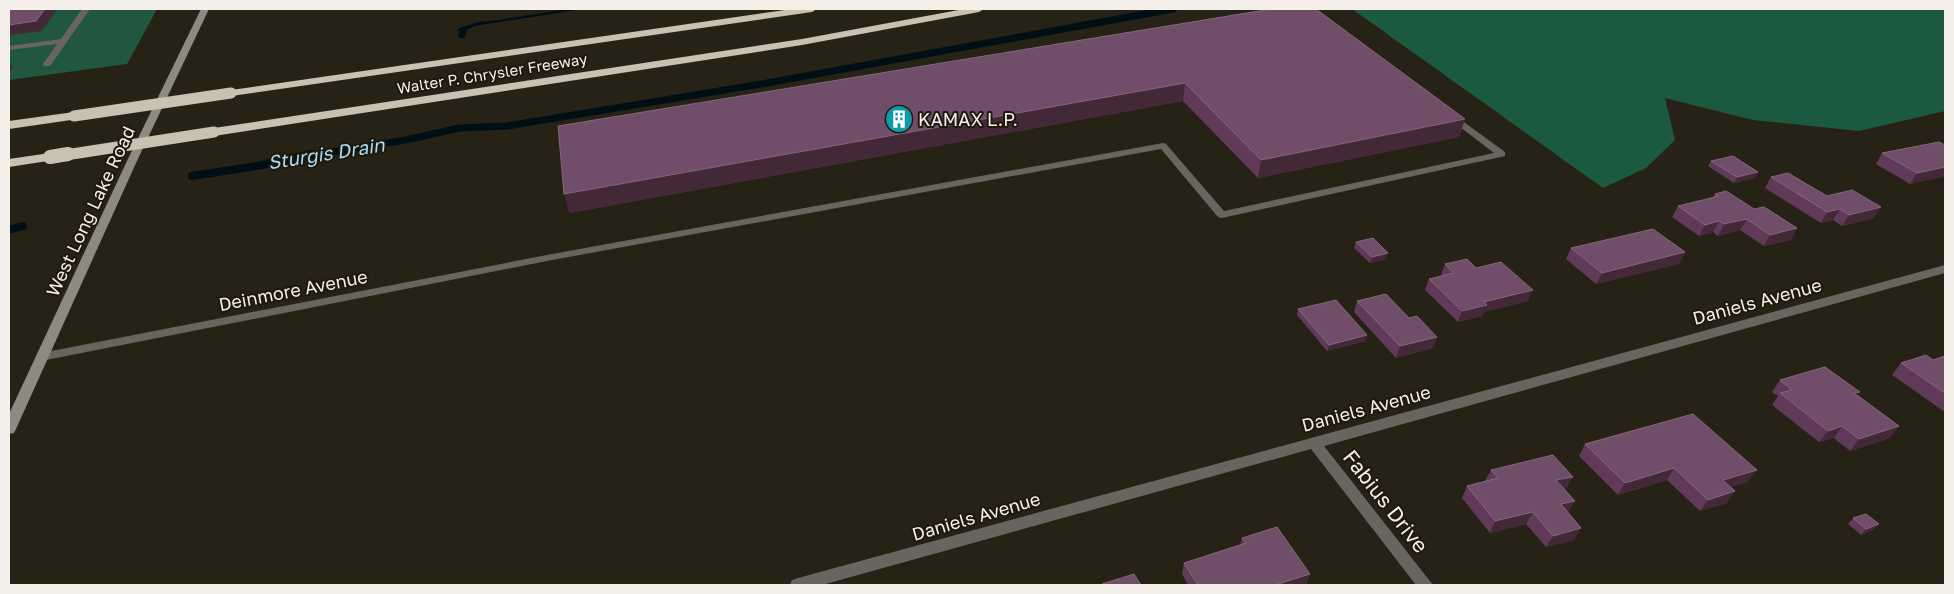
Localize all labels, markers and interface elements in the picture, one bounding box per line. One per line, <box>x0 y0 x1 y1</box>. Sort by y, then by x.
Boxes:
street label: Walter P. Chrysler Freeway <box>396 49 589 97</box>
building icon: KAMAX L.P. <box>884 104 914 134</box>
place label: KAMAX L.P. <box>918 108 1018 130</box>
street label: West Long Lake Road <box>41 122 139 300</box>
water label: Sturgis Drain <box>266 132 387 174</box>
street label: Deinmore Avenue <box>217 265 369 315</box>
street label: Daniels Avenue <box>1690 273 1824 329</box>
street label: Daniels Avenue <box>1299 380 1433 436</box>
street label: Fabius Drive <box>1338 444 1434 558</box>
street label: Daniels Avenue <box>909 487 1043 545</box>

